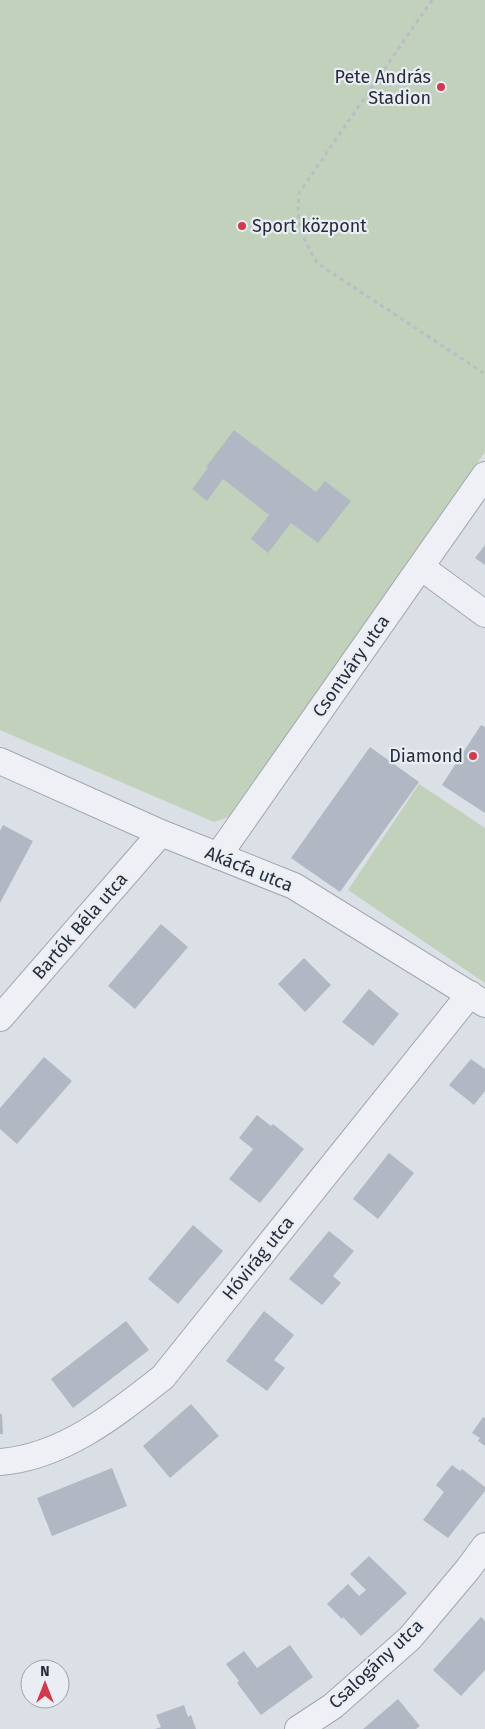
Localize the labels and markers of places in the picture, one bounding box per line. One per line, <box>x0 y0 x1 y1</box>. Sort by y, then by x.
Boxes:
place label: Pete András Stadion <box>335 66 431 109</box>
marker: Pete András Stadion <box>435 81 447 93</box>
place label: Sport központ <box>252 215 367 237</box>
marker: Sport központ <box>236 220 248 232</box>
place label: Diamond <box>389 745 463 767</box>
marker: Diamond <box>467 750 479 762</box>

